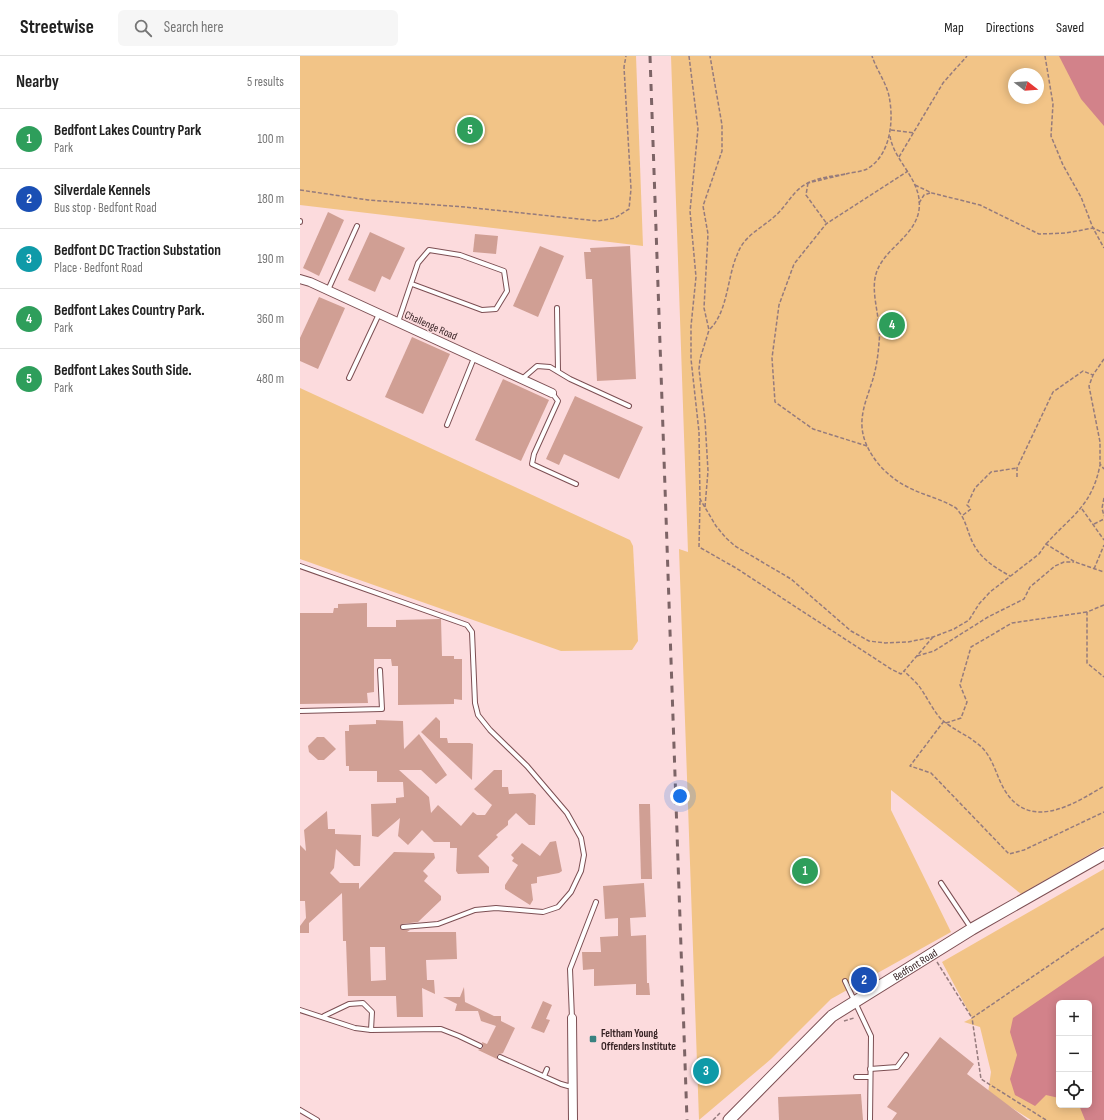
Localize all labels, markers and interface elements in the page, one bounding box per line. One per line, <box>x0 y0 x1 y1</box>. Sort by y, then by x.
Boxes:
search box <box>118 10 398 46</box>
text: Streetwise <box>20 16 94 39</box>
icon: search <box>132 17 154 39</box>
text: Search here <box>164 18 223 37</box>
text: Map <box>944 19 964 36</box>
text: Directions <box>986 19 1034 36</box>
text: Saved <box>1056 19 1084 36</box>
north arrow <box>1008 68 1044 104</box>
text: Nearby <box>16 72 59 92</box>
text: 5 results <box>247 74 284 90</box>
pin: 5 <box>457 115 483 145</box>
text: Bedfont Lakes Country Park <box>54 121 201 140</box>
text: 1 <box>26 131 32 147</box>
text: 100 m <box>257 131 284 147</box>
text: Park <box>54 140 73 156</box>
text: Silverdale Kennels <box>54 181 150 200</box>
text: 2 <box>26 191 32 207</box>
text: 180 m <box>258 191 284 207</box>
text: Bus stop · Bedfont Road <box>54 200 157 216</box>
text: Bedfont DC Traction Substation <box>54 241 221 260</box>
text: 3 <box>26 251 32 267</box>
text: 190 m <box>257 251 284 267</box>
text: Place · Bedfont Road <box>54 260 143 276</box>
text: Bedfont Lakes Country Park. <box>54 301 205 320</box>
street label: Challenge Road <box>402 308 460 343</box>
pin: 4 <box>879 310 905 340</box>
text: 4 <box>26 311 32 327</box>
text: 360 m <box>257 311 284 327</box>
text: Park <box>54 320 73 336</box>
text: Bedfont Lakes South Side. <box>54 361 192 380</box>
text: 5 <box>26 371 32 387</box>
text: 480 m <box>257 371 284 387</box>
text: Park <box>54 380 73 396</box>
your location <box>670 786 690 806</box>
pin: 1 <box>792 856 818 886</box>
street label: Bedfont Road <box>891 946 940 984</box>
pin: 2 <box>851 965 877 995</box>
map controls <box>1056 1000 1092 1108</box>
button: + <box>1056 1000 1092 1036</box>
place label: Feltham Young Offenders Institute <box>601 1027 676 1053</box>
marker: Feltham Young Offenders Institute <box>588 1034 598 1044</box>
button: − <box>1056 1036 1092 1072</box>
pin: 3 <box>693 1056 719 1086</box>
button: locate <box>1056 1072 1092 1108</box>

